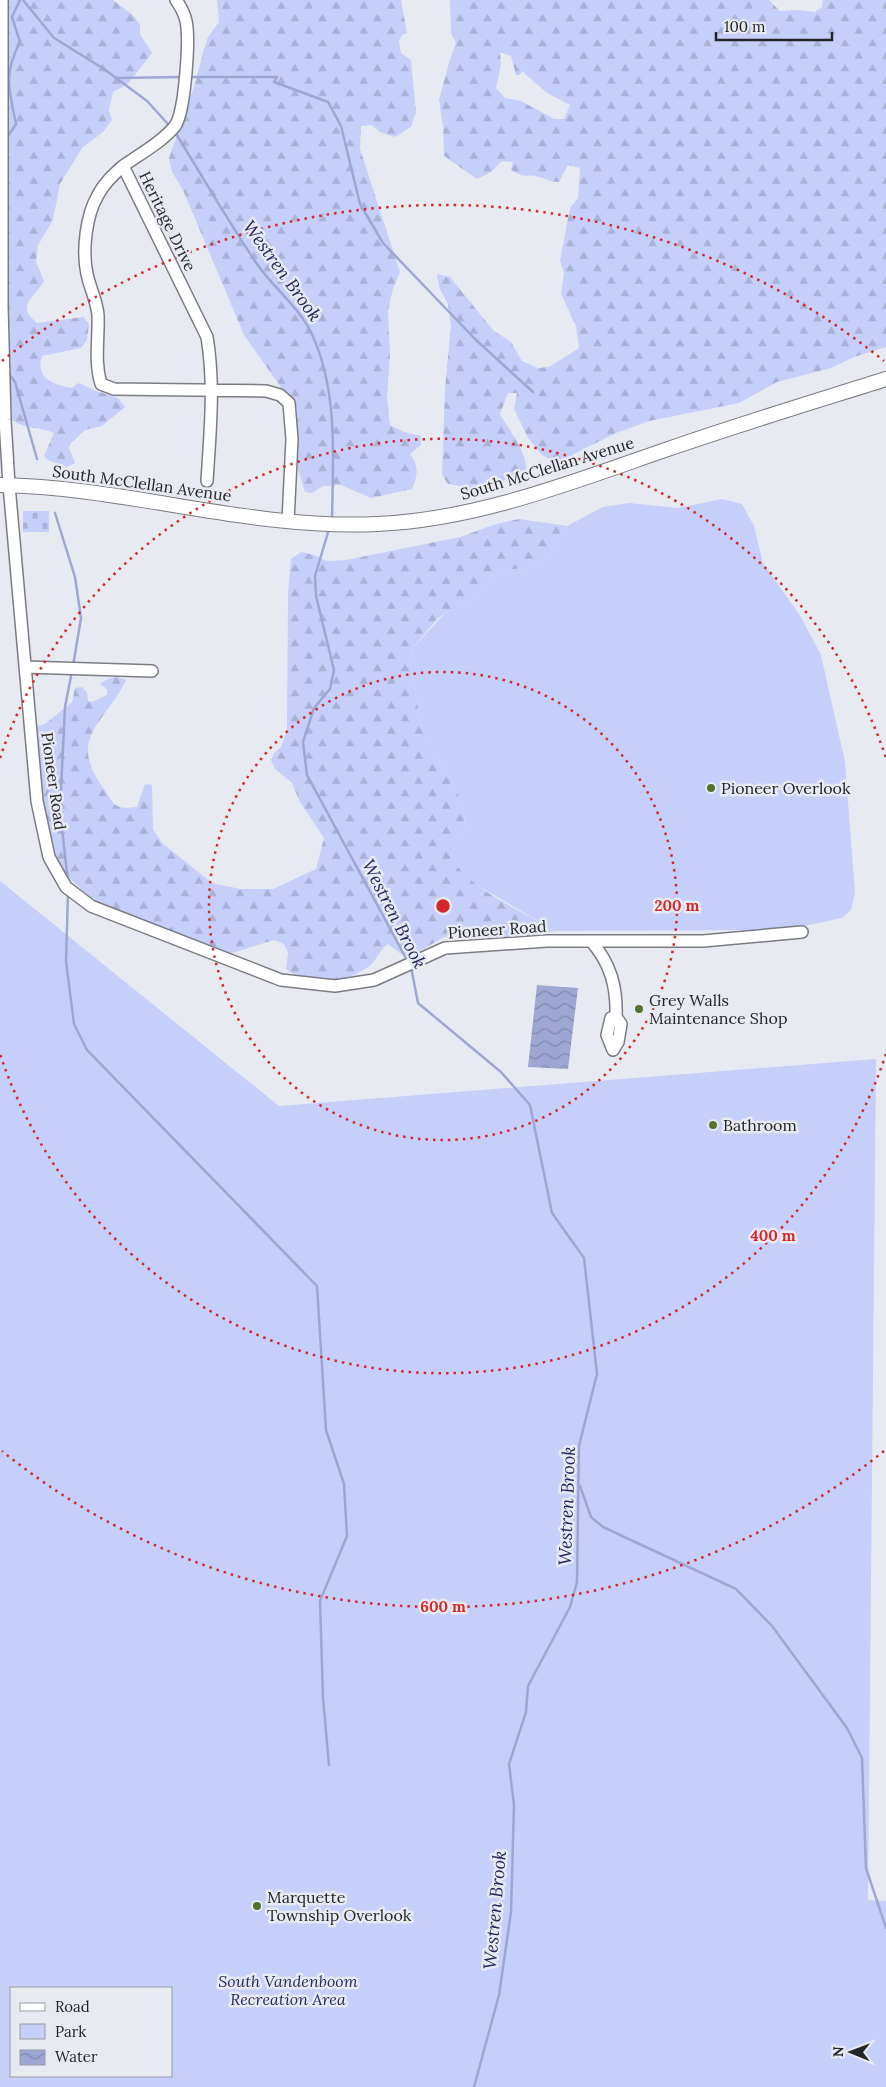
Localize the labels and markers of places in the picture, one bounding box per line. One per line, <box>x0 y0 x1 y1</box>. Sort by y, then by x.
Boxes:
place label: Pioneer Overlook <box>721 778 851 798</box>
marker: Pioneer Overlook <box>705 782 717 794</box>
centre of rings <box>434 897 452 915</box>
place label: Grey Walls Maintenance Shop <box>649 990 787 1028</box>
marker: Grey Walls Maintenance Shop <box>633 1003 645 1015</box>
place label: Bathroom <box>723 1115 797 1135</box>
marker: Bathroom <box>707 1119 719 1131</box>
place label: Marquette Township Overlook <box>267 1887 412 1925</box>
marker: Marquette Township Overlook <box>251 1900 263 1912</box>

